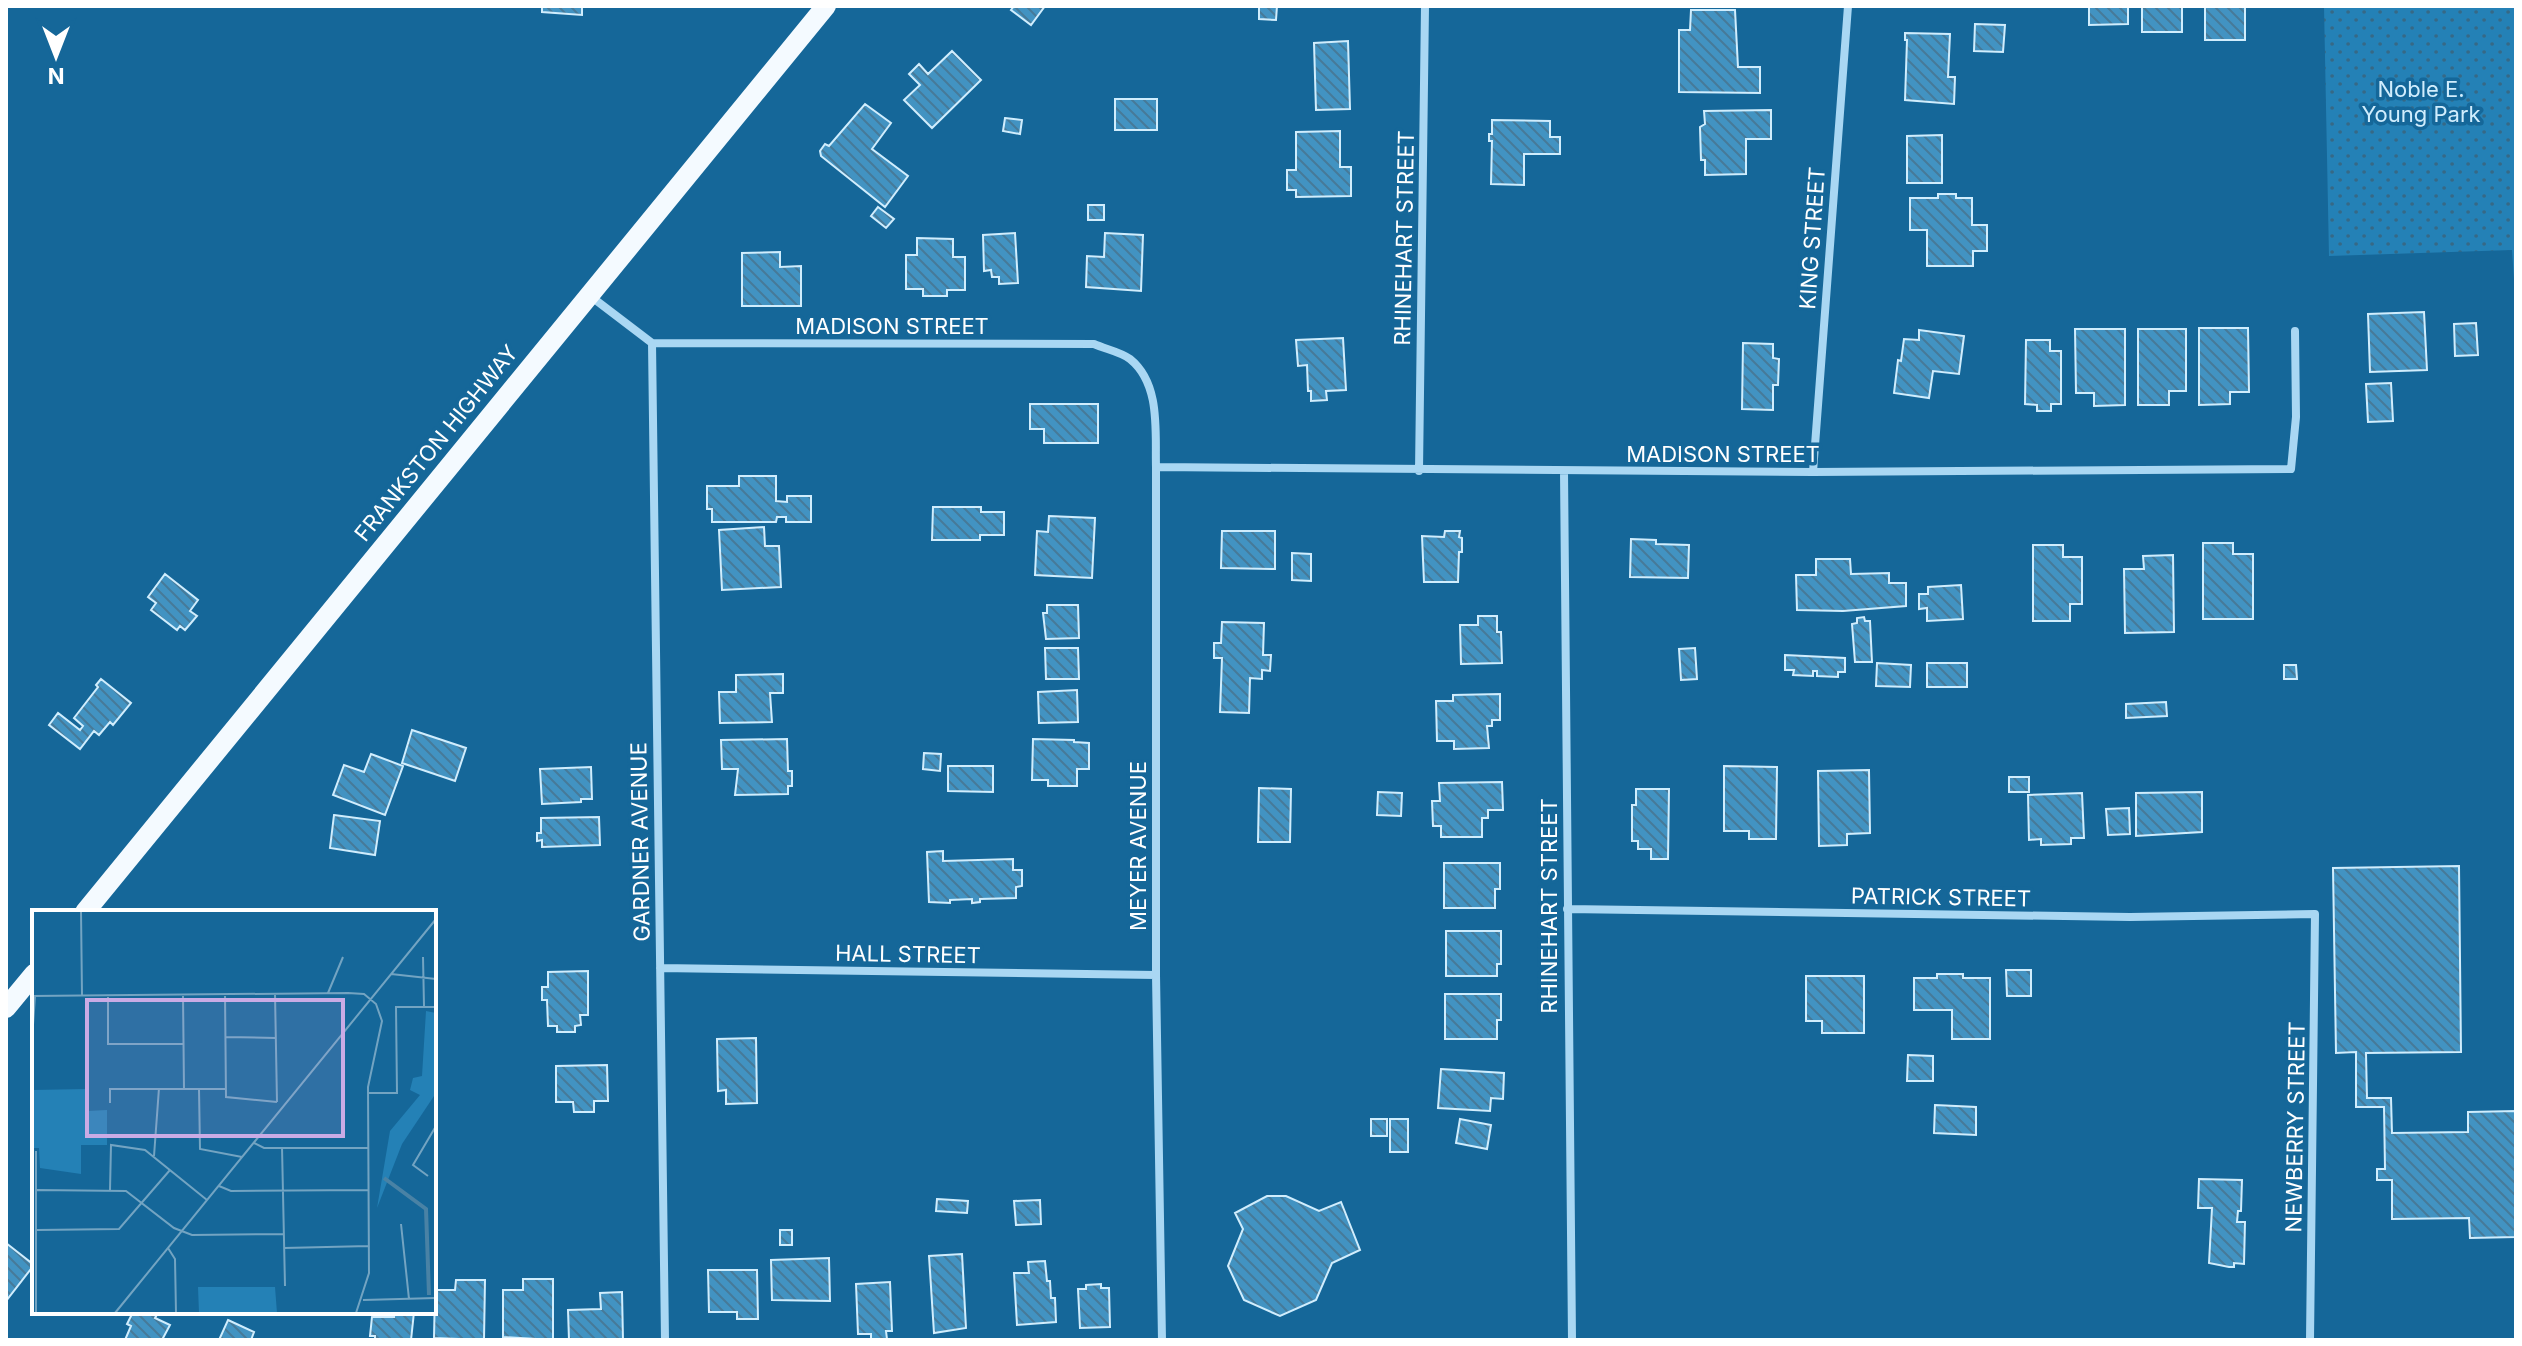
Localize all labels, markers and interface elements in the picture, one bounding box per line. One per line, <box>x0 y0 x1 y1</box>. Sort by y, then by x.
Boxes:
north arrow <box>16 16 96 96</box>
text: N <box>48 63 64 89</box>
park label: Noble E. Young Park <box>2361 76 2481 127</box>
street label: RHINEHART STREET <box>1389 130 1419 346</box>
street label: KING STREET <box>1794 166 1830 310</box>
street label: MADISON STREET <box>795 313 989 339</box>
street label: FRANKSTON HIGHWAY <box>349 340 523 546</box>
street label: MADISON STREET <box>1626 441 1820 467</box>
street label: GARDNER AVENUE <box>625 742 655 942</box>
street label: MEYER AVENUE <box>1125 761 1151 931</box>
street label: RHINEHART STREET <box>1536 798 1562 1014</box>
street label: PATRICK STREET <box>1851 882 2031 912</box>
inset map <box>32 910 436 1314</box>
street label: HALL STREET <box>835 940 981 968</box>
street label: NEWBERRY STREET <box>2280 1021 2310 1233</box>

